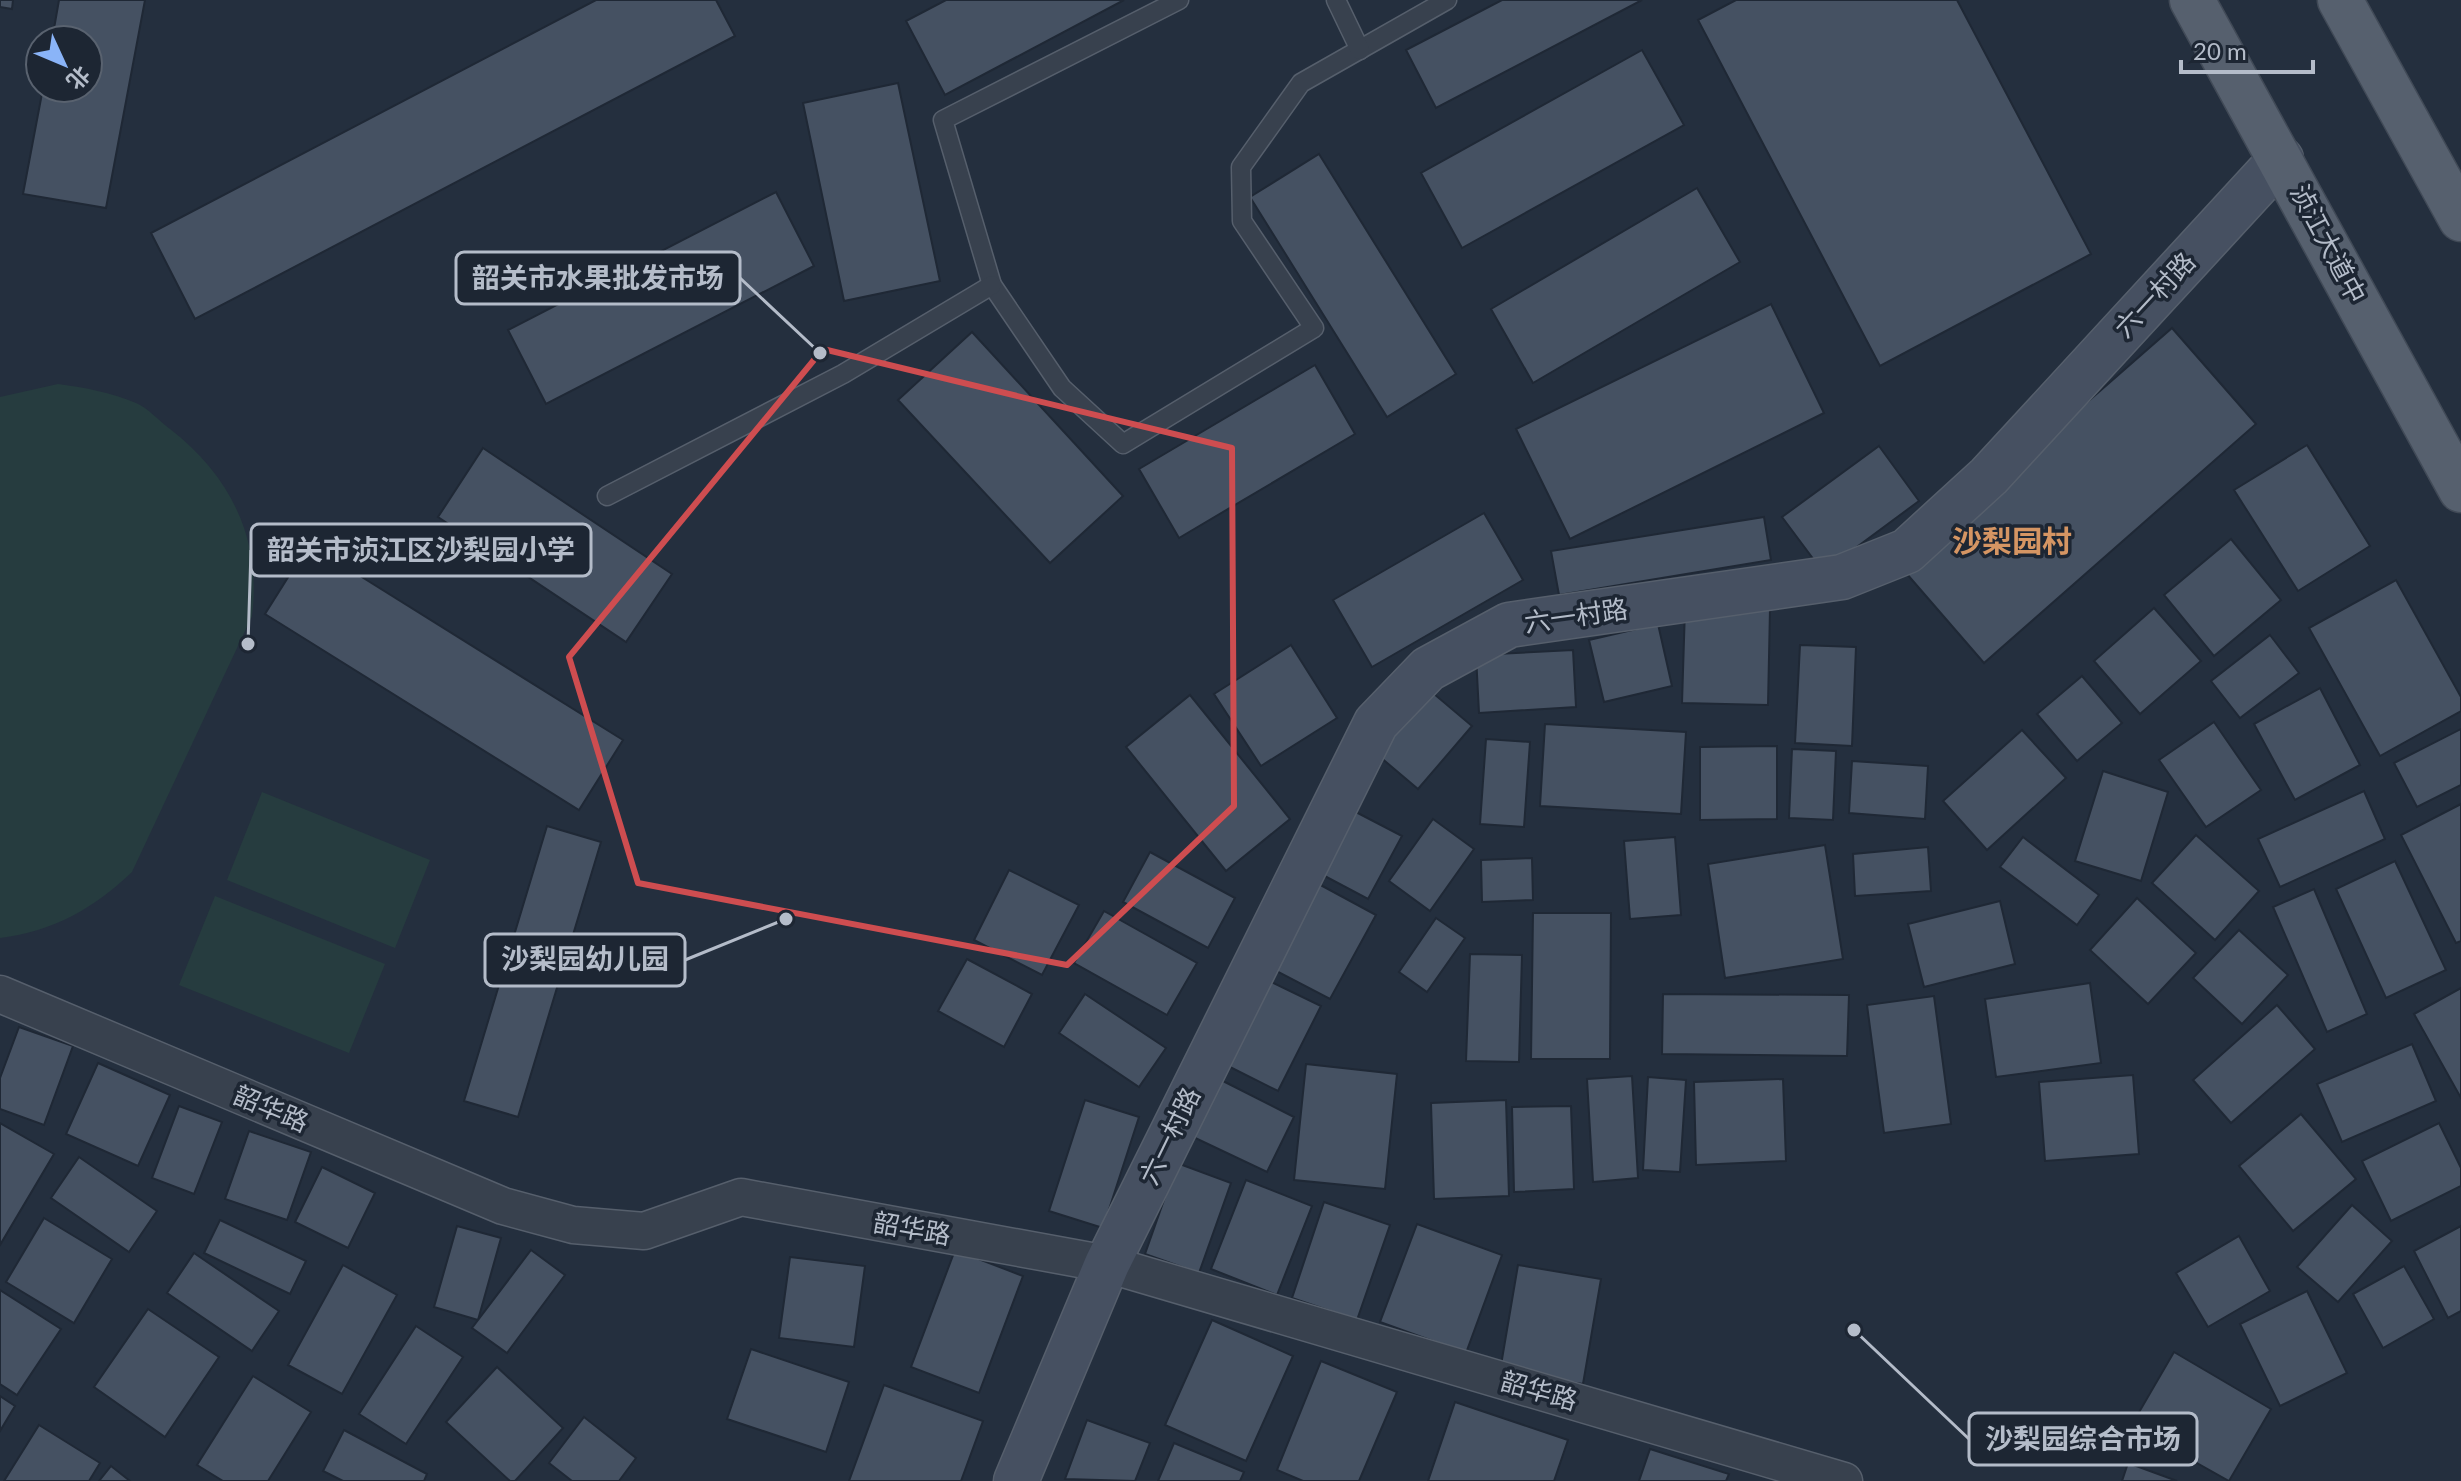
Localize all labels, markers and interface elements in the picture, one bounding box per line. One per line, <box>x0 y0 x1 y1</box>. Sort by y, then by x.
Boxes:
north arrow <box>24 24 104 104</box>
scale bar <box>2181 24 2313 74</box>
text: 20 m <box>2193 36 2247 65</box>
text: 北 <box>61 61 96 96</box>
street label: 浈江大道中 <box>2284 179 2374 308</box>
street label: 六一村路 <box>2107 245 2201 343</box>
callout: 韶关市水果批发市场 <box>456 252 740 304</box>
text: 韶关市水果批发市场 <box>472 260 724 294</box>
district label: 沙梨园村 <box>1952 522 2072 558</box>
callout: 韶关市浈江区沙梨园小学 <box>251 524 591 576</box>
text: 韶关市浈江区沙梨园小学 <box>267 532 575 566</box>
street label: 六一村路 <box>1522 592 1630 638</box>
callout: 沙梨园幼儿园 <box>485 934 685 986</box>
text: 沙梨园幼儿园 <box>501 941 669 975</box>
street label: 韶华路 <box>229 1078 314 1138</box>
street label: 六一村路 <box>1132 1082 1206 1189</box>
street label: 韶华路 <box>871 1205 953 1251</box>
street label: 韶华路 <box>1497 1364 1581 1416</box>
callout: 沙梨园综合市场 <box>1969 1413 2197 1465</box>
text: 沙梨园综合市场 <box>1985 1421 2181 1455</box>

